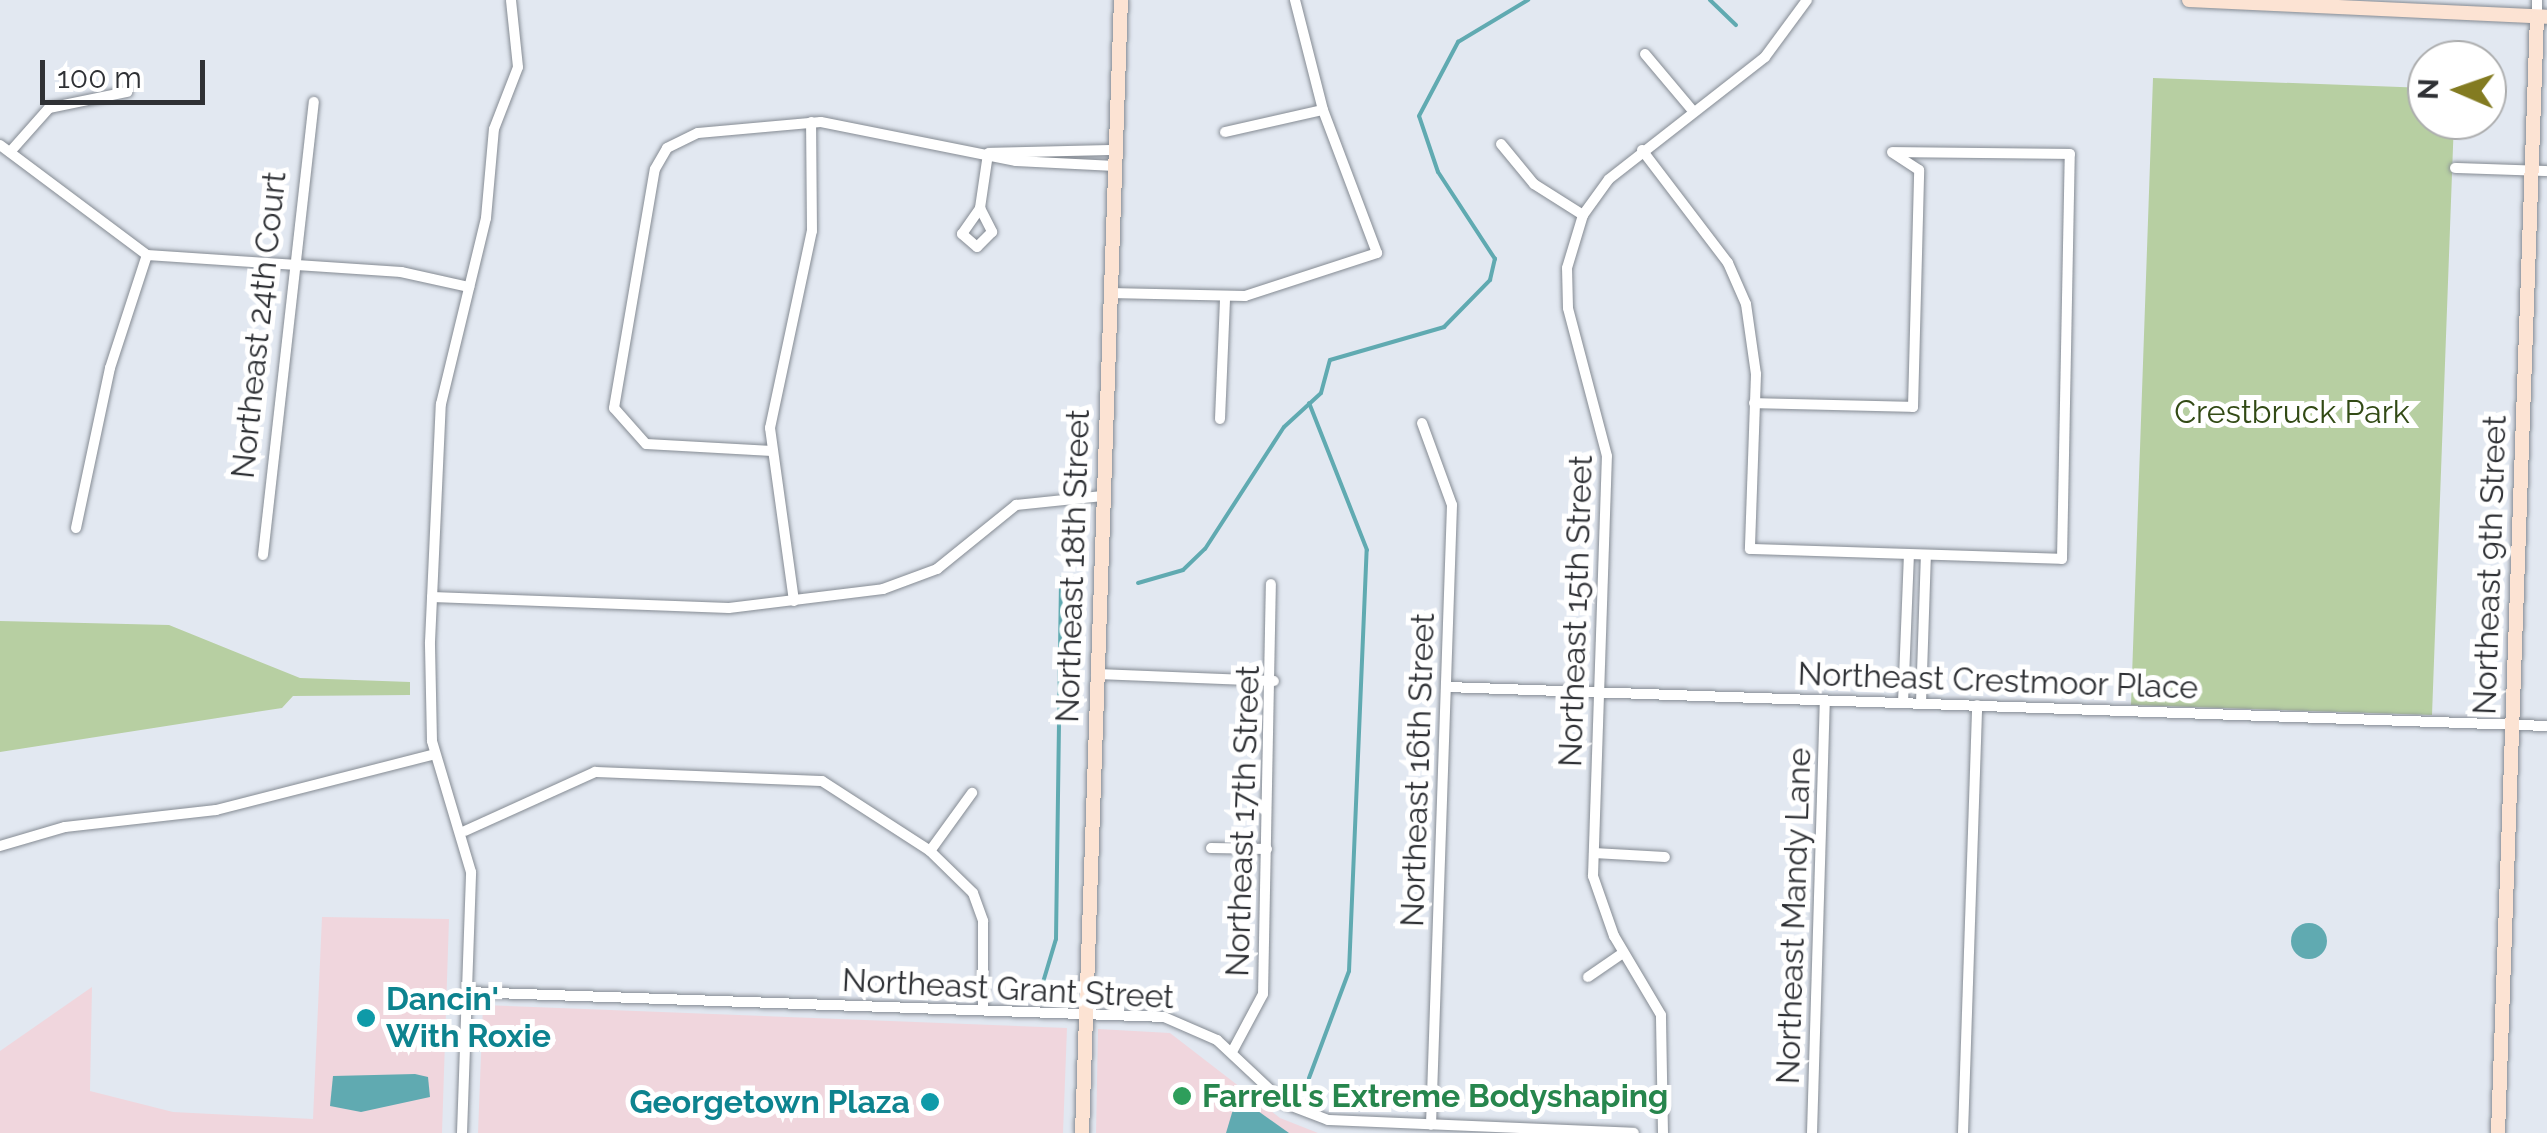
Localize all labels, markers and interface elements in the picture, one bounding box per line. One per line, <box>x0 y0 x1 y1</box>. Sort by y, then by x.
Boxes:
scale bar <box>45 40 210 102</box>
north arrow <box>2407 40 2507 140</box>
text: 100 m <box>57 60 142 95</box>
text: N <box>2412 78 2445 100</box>
street label: Northeast 24th Court <box>224 170 294 480</box>
park label: Crestbruck Park <box>2174 393 2410 431</box>
street label: Northeast 18th Street <box>1048 409 1098 723</box>
street label: Northeast 9th Street <box>2466 415 2514 715</box>
street label: Northeast 15th Street <box>1551 454 1601 768</box>
street label: Northeast 16th Street <box>1393 612 1443 928</box>
street label: Northeast Crestmoor Place <box>1797 655 2199 707</box>
street label: Northeast 17th Street <box>1218 665 1268 977</box>
street label: Northeast Mandy Lane <box>1769 747 1819 1085</box>
street label: Northeast Grant Street <box>841 961 1175 1017</box>
place label: Dancin' With Roxie <box>386 981 551 1056</box>
marker: Dancin' With Roxie <box>355 1007 377 1029</box>
place label: Farrell's Extreme Bodyshaping <box>1202 1077 1668 1115</box>
place label: Georgetown Plaza <box>629 1083 910 1121</box>
marker: Farrell's Extreme Bodyshaping <box>1171 1085 1193 1107</box>
marker: Georgetown Plaza <box>919 1091 941 1113</box>

